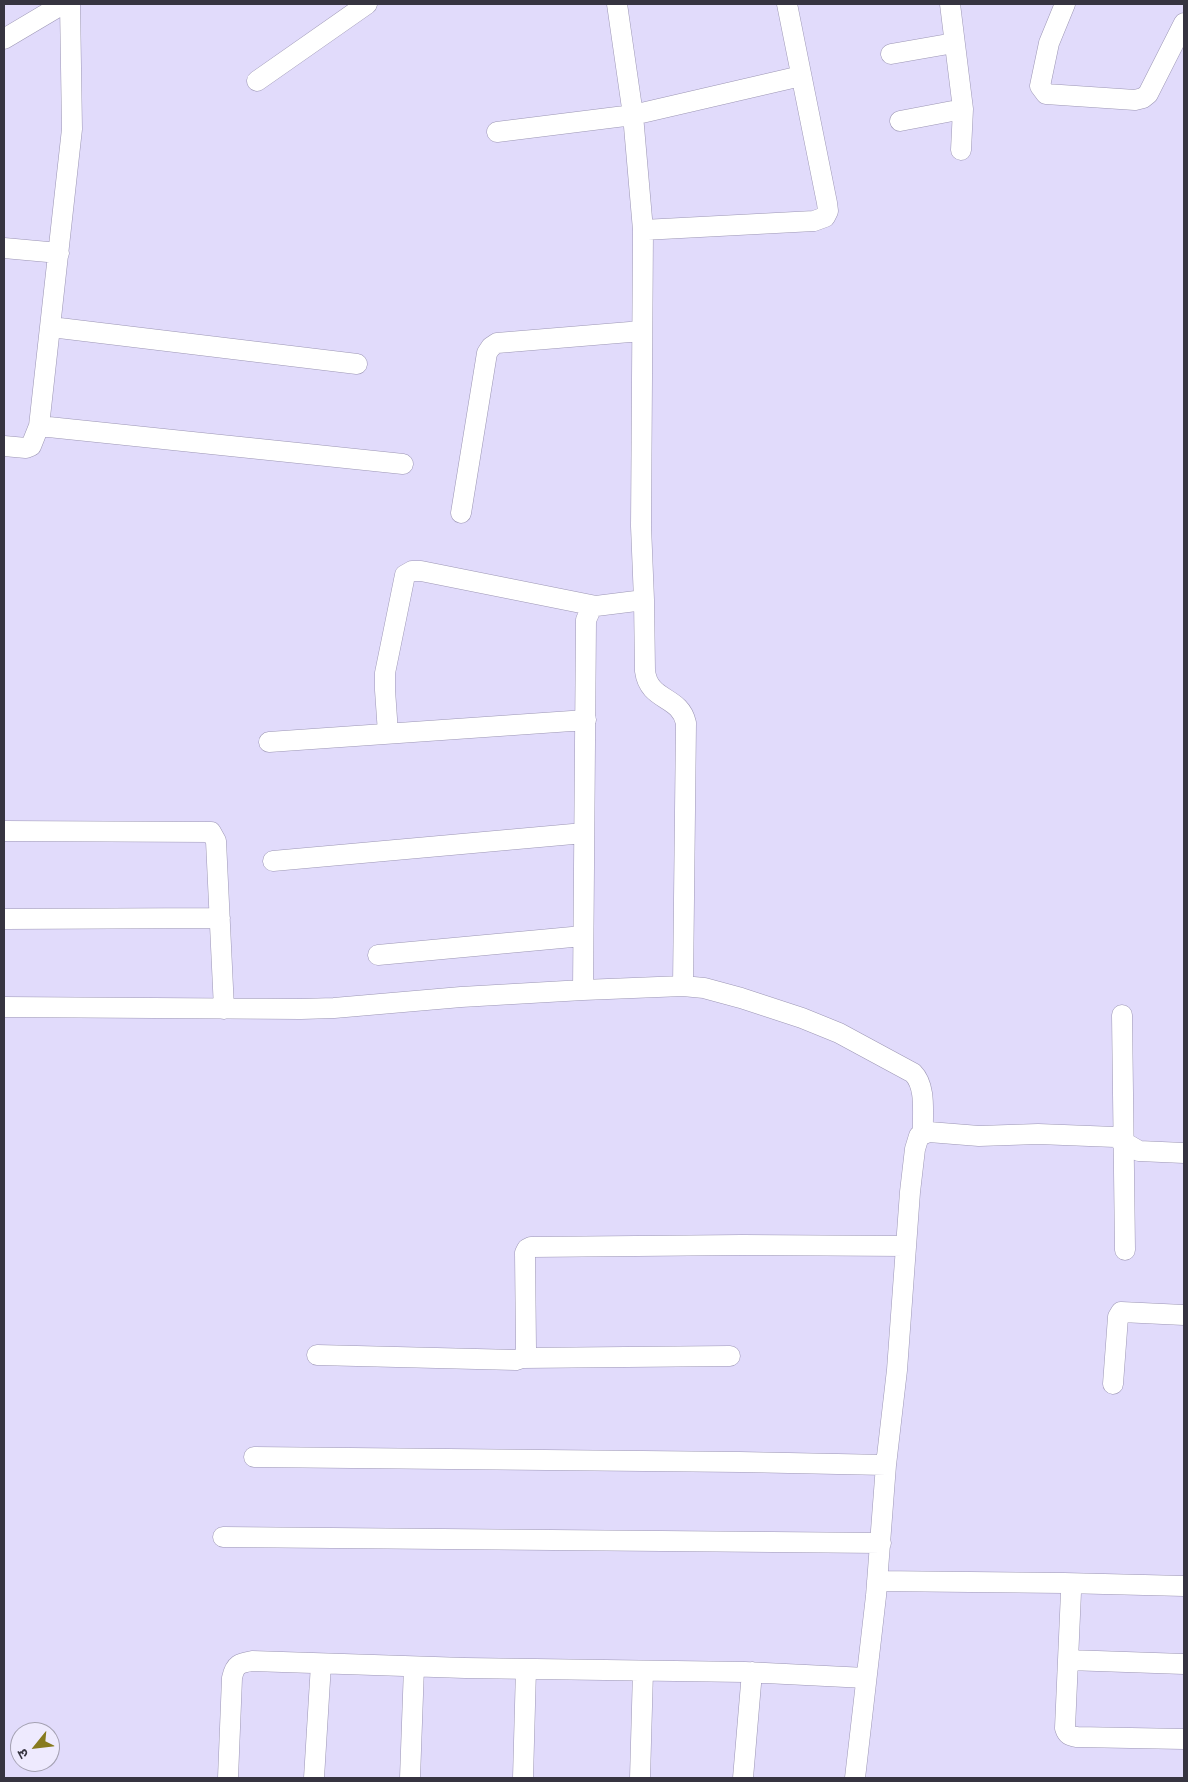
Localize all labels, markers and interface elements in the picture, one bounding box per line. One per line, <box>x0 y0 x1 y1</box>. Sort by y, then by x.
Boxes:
north arrow <box>10 1722 60 1772</box>
text: उ <box>13 1746 32 1762</box>

